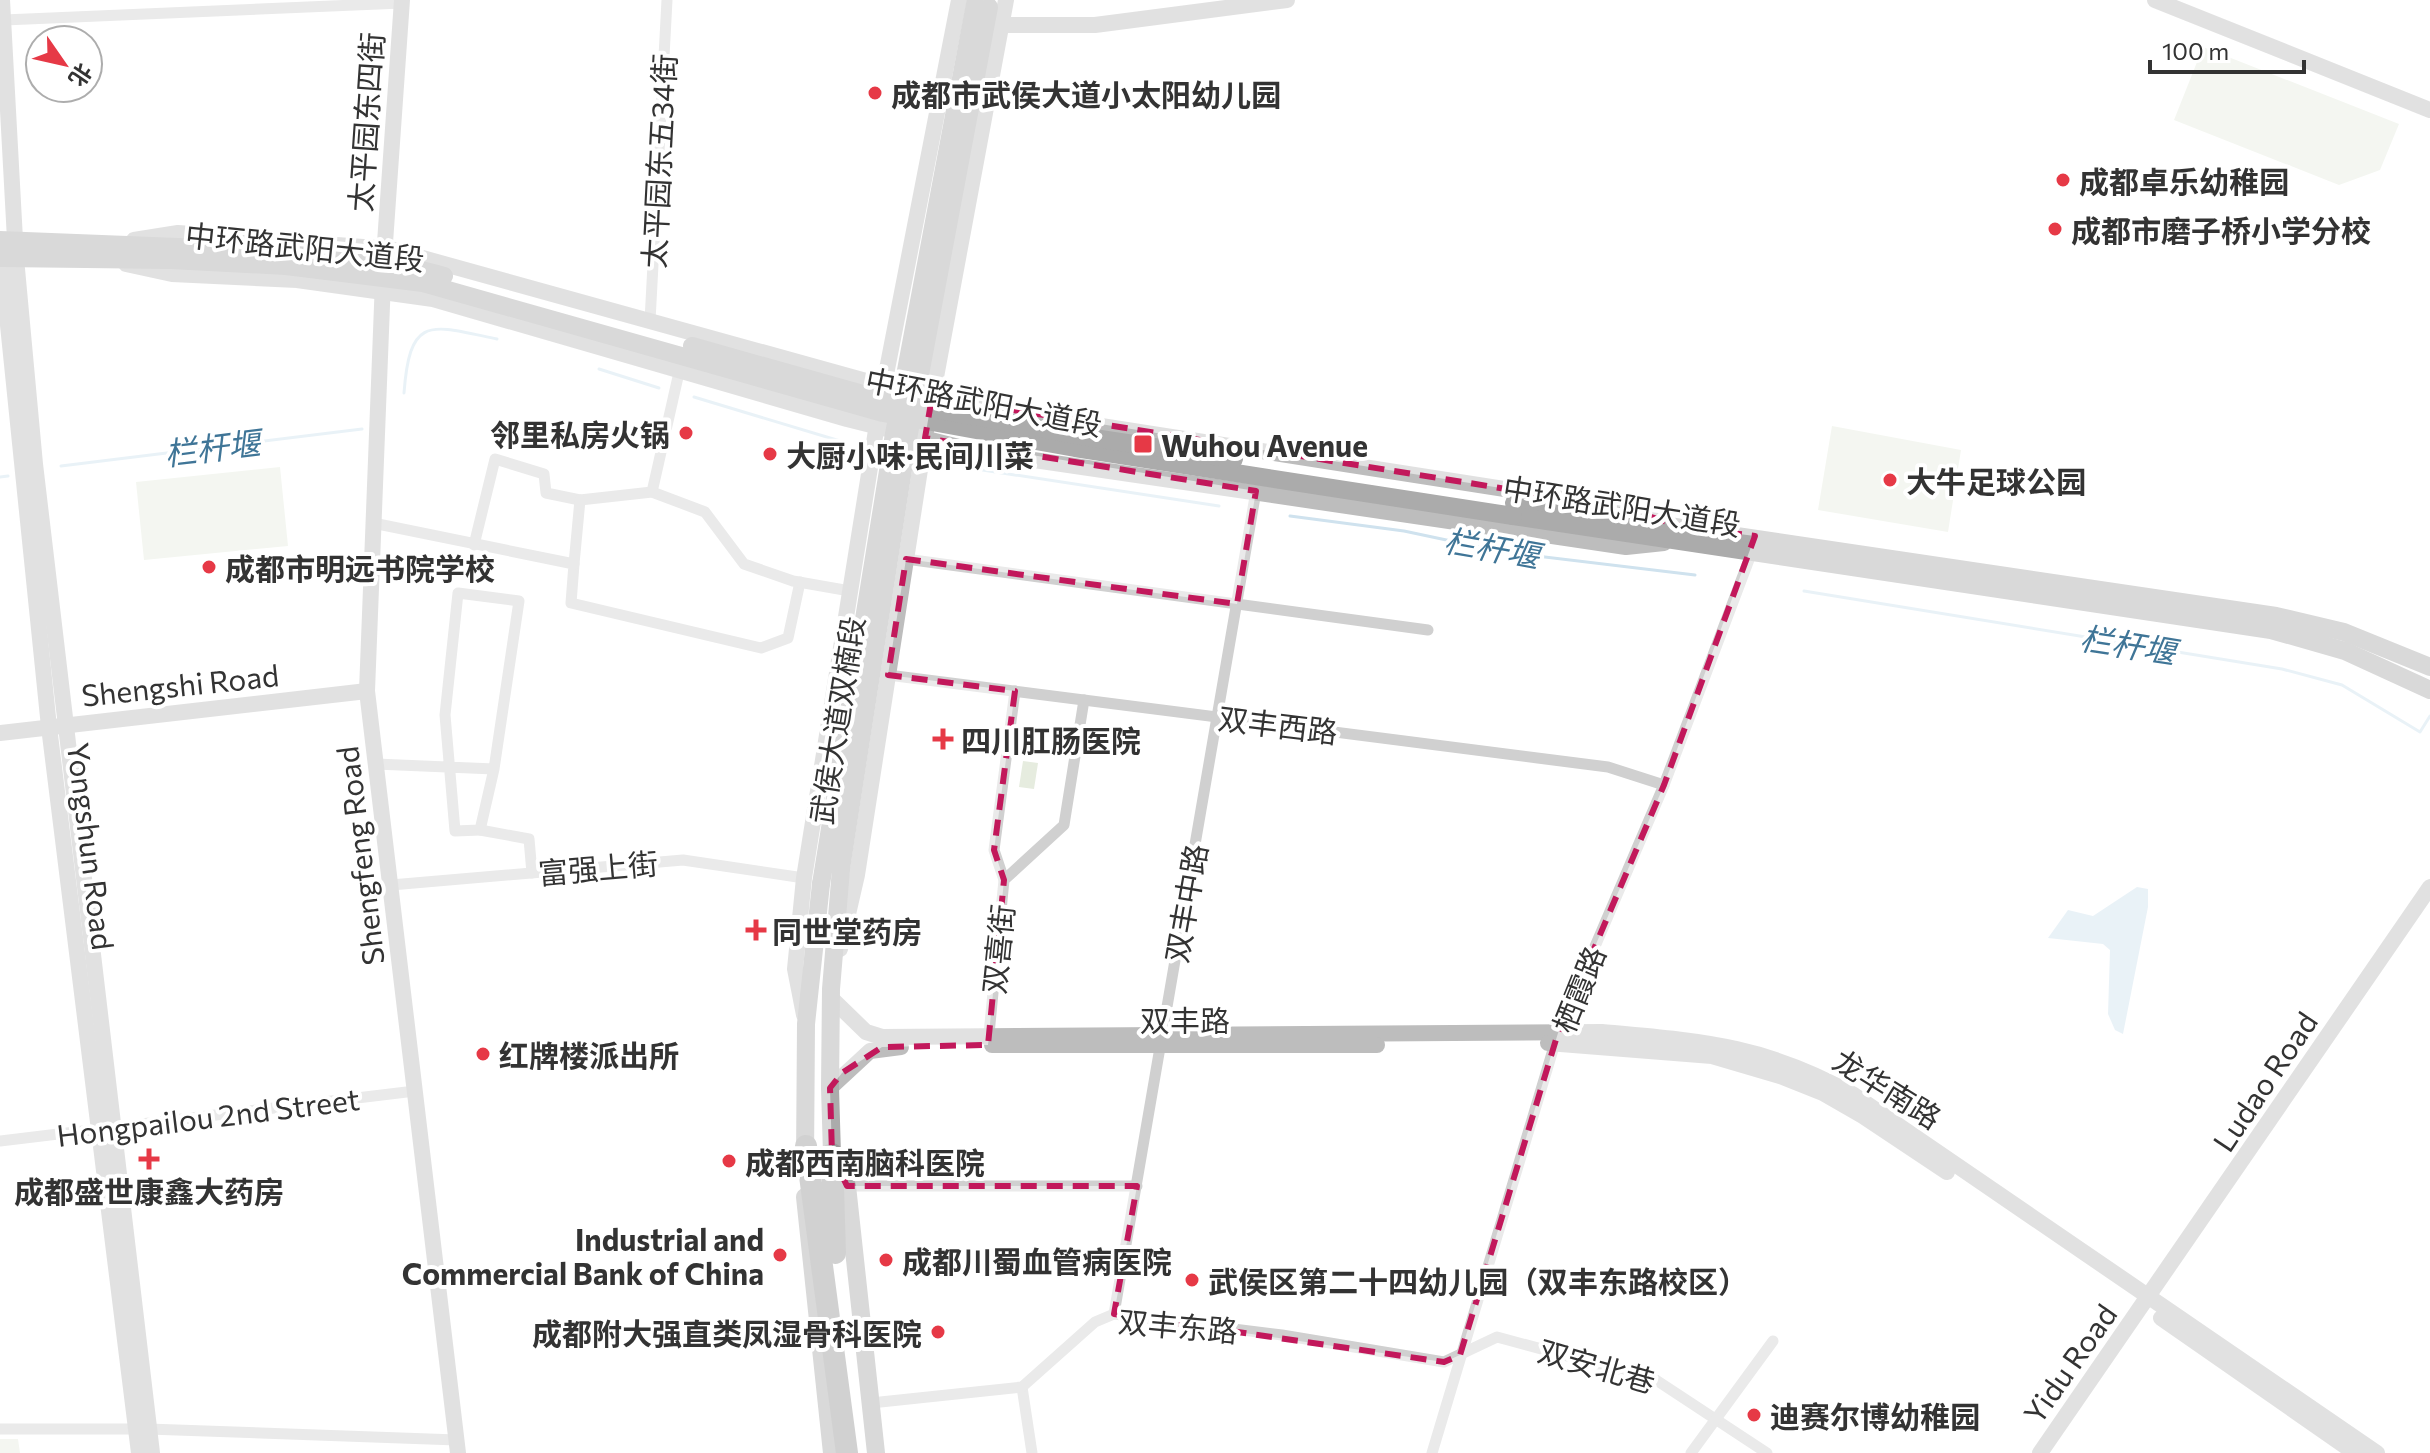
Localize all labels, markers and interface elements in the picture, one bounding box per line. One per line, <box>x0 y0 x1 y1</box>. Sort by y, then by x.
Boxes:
north arrow <box>24 24 104 104</box>
scale bar <box>2150 24 2304 74</box>
street label: 太平园东四街 <box>340 31 390 213</box>
text: 100 m <box>2162 36 2229 65</box>
street label: 太平园东五34街 <box>634 53 682 269</box>
text: 北 <box>64 59 98 92</box>
place label: 成都市武侯大道小太阳幼儿园 <box>891 75 1281 112</box>
marker: 成都市武侯大道小太阳幼儿园 <box>866 84 884 102</box>
place label: 成都卓乐幼稚园 <box>2079 162 2289 199</box>
marker: 成都卓乐幼稚园 <box>2054 171 2072 189</box>
place label: 成都市磨子桥小学分校 <box>2071 211 2371 248</box>
street label: 中环路武阳大道段 <box>184 215 426 277</box>
marker: 成都市磨子桥小学分校 <box>2046 220 2064 238</box>
street label: 中环路武阳大道段 <box>863 360 1105 442</box>
place label: 邻里私房火锅 <box>490 415 670 452</box>
water label: 栏杆堰 <box>162 421 267 473</box>
marker: 邻里私房火锅 <box>677 424 695 442</box>
place label: Wuhou Avenue <box>1161 426 1368 463</box>
marker: Wuhou Avenue <box>1132 433 1154 455</box>
place label: 大厨小味·民间川菜 <box>786 436 1034 473</box>
marker: 大厨小味·民间川菜 <box>761 445 779 463</box>
place label: 大牛足球公园 <box>1906 462 2086 499</box>
street label: 中环路武阳大道段 <box>1501 468 1743 542</box>
marker: 大牛足球公园 <box>1881 471 1899 489</box>
water label: 栏杆堰 <box>1441 519 1548 576</box>
place label: 成都市明远书院学校 <box>225 549 495 586</box>
marker: 成都市明远书院学校 <box>200 558 218 576</box>
street label: 武侯大道双楠段 <box>801 613 871 827</box>
water label: 栏杆堰 <box>2077 617 2183 672</box>
street label: Shengshi Road <box>79 655 281 713</box>
street label: 双丰西路 <box>1216 698 1340 750</box>
place label: 四川肛肠医院 <box>961 721 1141 758</box>
marker: 四川肛肠医院 <box>932 728 954 750</box>
street label: Yongshun Road <box>61 740 123 952</box>
street label: Shengfeng Road <box>327 744 391 968</box>
street label: 双丰中路 <box>1156 841 1214 965</box>
street label: 富强上街 <box>537 843 659 891</box>
street label: 双喜街 <box>974 902 1020 996</box>
place label: 同世堂药房 <box>772 912 922 949</box>
marker: 同世堂药房 <box>747 921 765 939</box>
street label: 栖霞路 <box>1544 940 1612 1038</box>
street label: 双丰路 <box>1140 1001 1230 1038</box>
street label: Ludao Road <box>2204 1004 2324 1158</box>
place label: 红牌楼派出所 <box>499 1036 679 1073</box>
street label: 龙华南路 <box>1827 1041 1949 1135</box>
marker: 红牌楼派出所 <box>474 1045 492 1063</box>
street label: Hongpailou 2nd Street <box>55 1079 361 1153</box>
place label: 成都西南脑科医院 <box>745 1143 985 1180</box>
marker: 成都盛世康鑫大药房 <box>140 1150 158 1168</box>
marker: 成都西南脑科医院 <box>720 1152 738 1170</box>
place label: 成都盛世康鑫大药房 <box>14 1172 284 1209</box>
place label: Industrial and Commercial Bank of China <box>402 1220 764 1291</box>
place label: 成都川蜀血管病医院 <box>902 1242 1172 1279</box>
marker: Industrial and Commercial Bank of China <box>771 1246 789 1264</box>
marker: 成都川蜀血管病医院 <box>877 1251 895 1269</box>
place label: 武侯区第二十四幼儿园（双丰东路校区） <box>1208 1262 1748 1299</box>
marker: 武侯区第二十四幼儿园（双丰东路校区） <box>1183 1271 1201 1289</box>
street label: Yidu Road <box>2015 1296 2123 1430</box>
street label: 双丰东路 <box>1117 1301 1239 1349</box>
place label: 成都附大强直类凤湿骨科医院 <box>532 1314 922 1351</box>
marker: 成都附大强直类凤湿骨科医院 <box>929 1323 947 1341</box>
street label: 双安北巷 <box>1534 1331 1660 1399</box>
place label: 迪赛尔博幼稚园 <box>1770 1397 1980 1434</box>
marker: 迪赛尔博幼稚园 <box>1745 1406 1763 1424</box>

